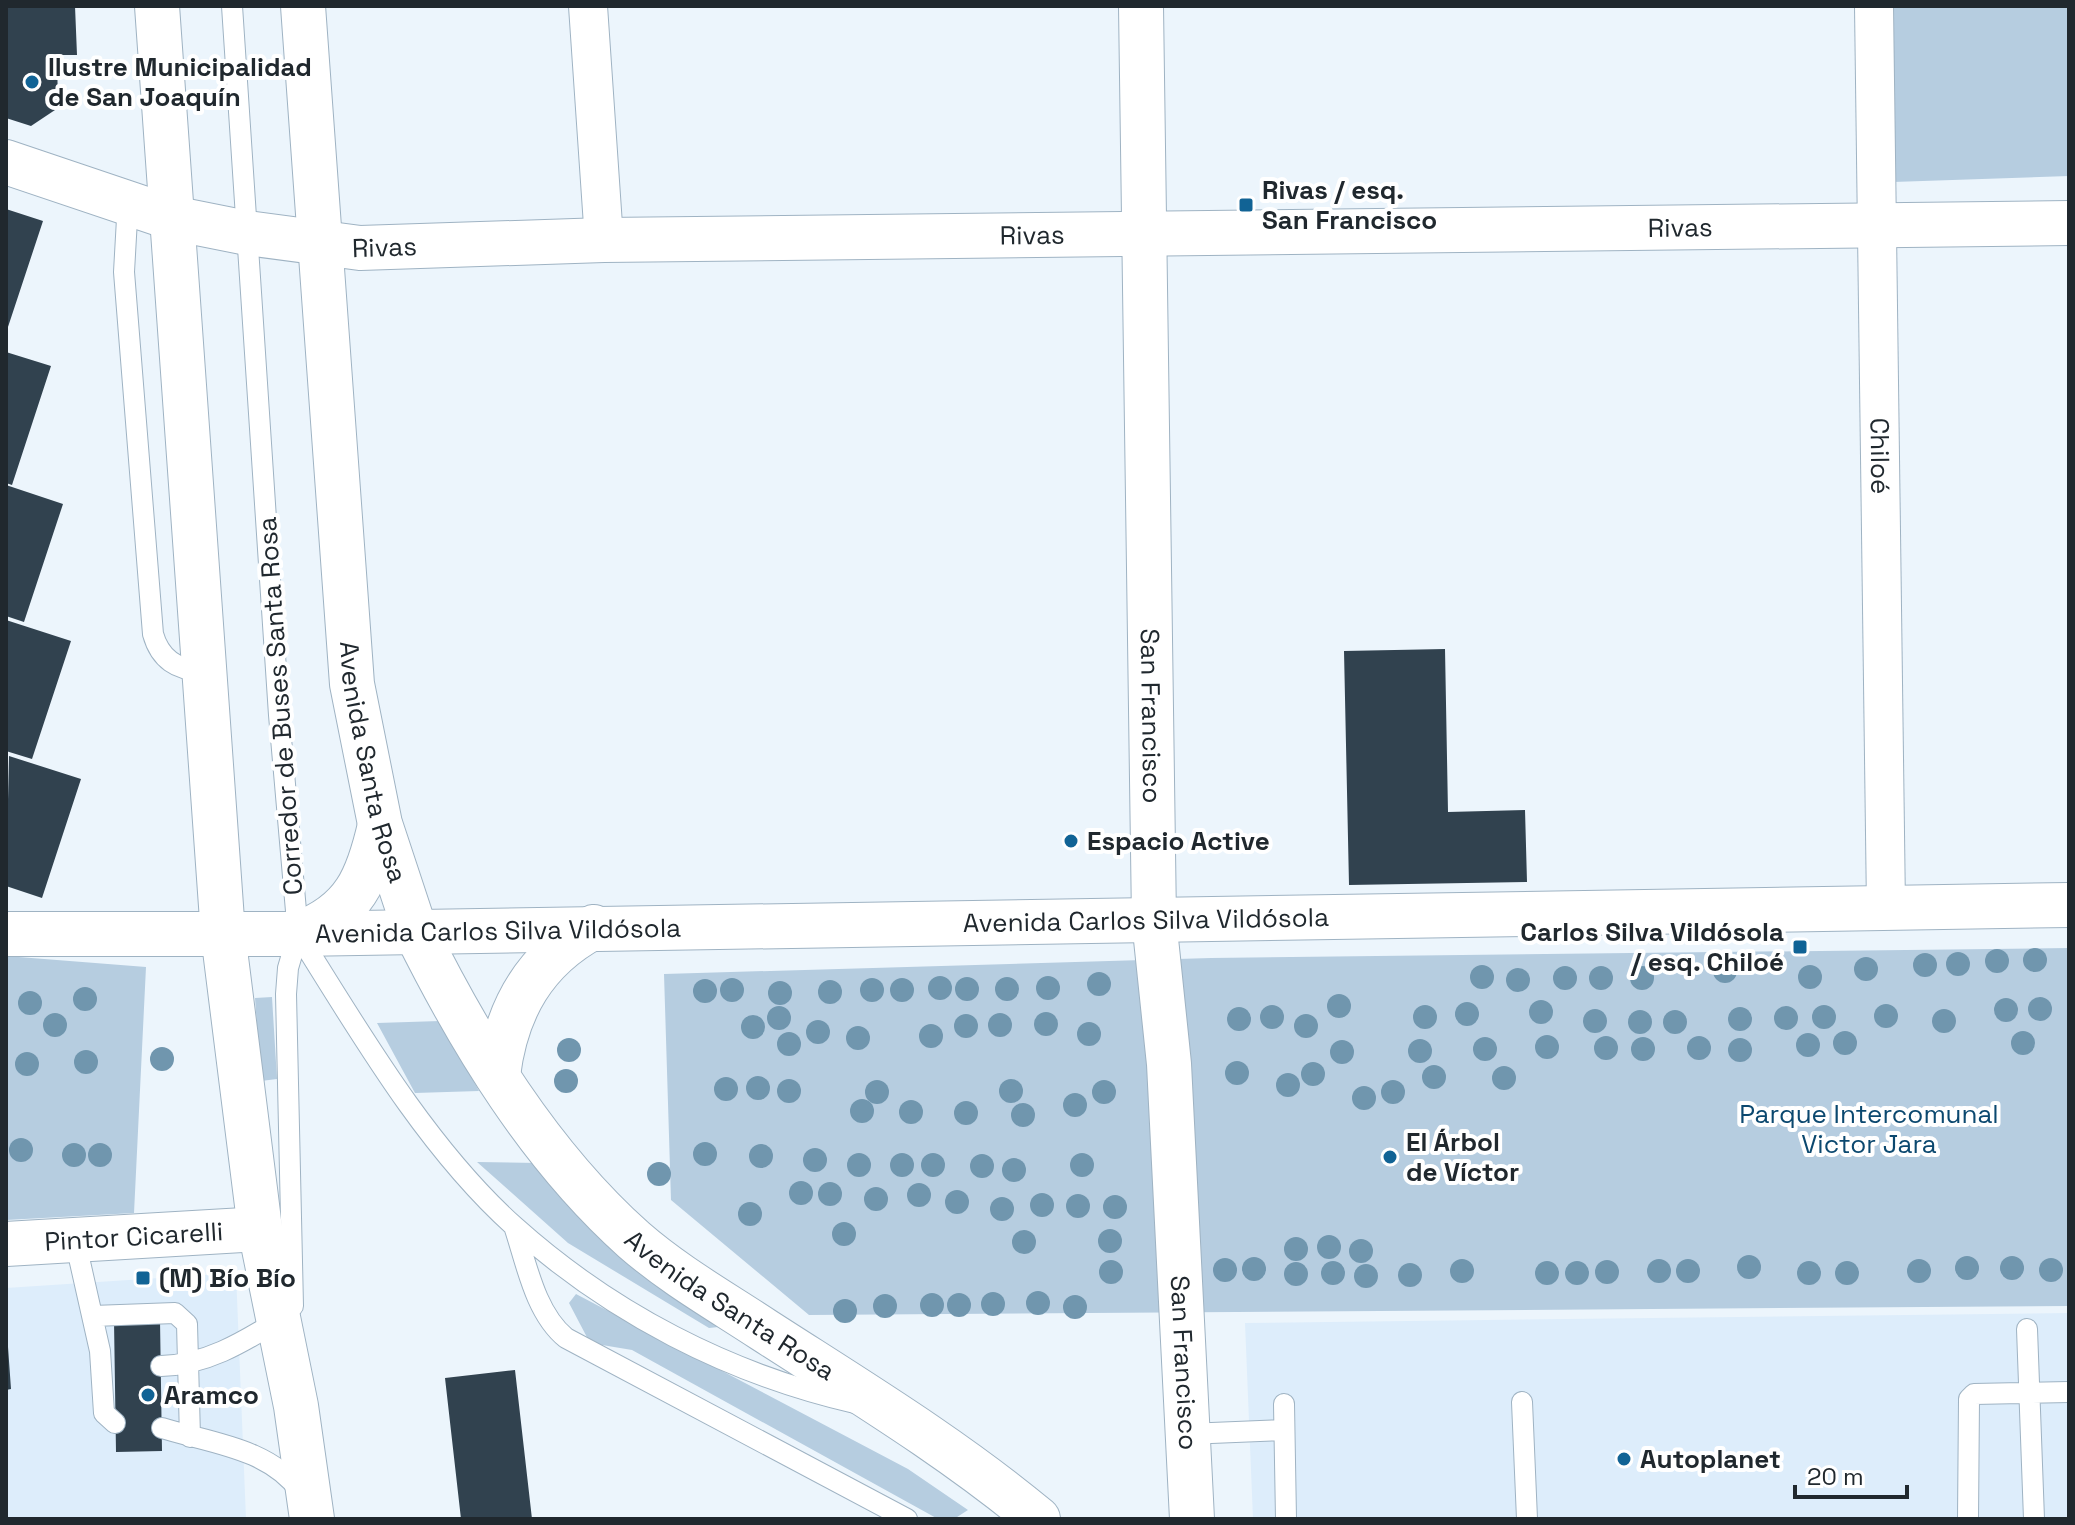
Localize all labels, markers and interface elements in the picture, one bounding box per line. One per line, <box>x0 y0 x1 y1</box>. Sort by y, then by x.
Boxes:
place label: Ilustre Municipalidad de San Joaquín <box>48 50 312 114</box>
marker: Ilustre Municipalidad de San Joaquín <box>23 73 41 91</box>
place label: Rivas / esq. San Francisco <box>1262 173 1437 237</box>
marker: Rivas / esq. San Francisco <box>1237 196 1255 214</box>
street label: Rivas <box>1647 210 1713 245</box>
street label: Rivas <box>999 218 1065 252</box>
street label: Rivas <box>351 229 417 265</box>
street label: Chiloé <box>1862 417 1897 495</box>
street label: Corredor de Buses Santa Rosa <box>250 516 310 896</box>
street label: San Francisco <box>1133 628 1169 804</box>
street label: Avenida Santa Rosa <box>332 640 415 887</box>
place label: Espacio Active <box>1087 824 1270 858</box>
marker: Espacio Active <box>1062 832 1080 850</box>
street label: Avenida Carlos Silva Vildósola <box>963 900 1329 940</box>
street label: Avenida Carlos Silva Vildósola <box>315 911 681 951</box>
place label: Carlos Silva Vildósola / esq. Chiloé <box>1520 915 1784 979</box>
marker: Carlos Silva Vildósola / esq. Chiloé <box>1791 938 1809 956</box>
park label: Parque Intercomunal Victor Jara <box>1739 1097 1999 1161</box>
place label: El Árbol de Víctor <box>1406 1125 1519 1189</box>
marker: El Árbol de Víctor <box>1381 1148 1399 1166</box>
street label: Pintor Cicarelli <box>43 1214 224 1259</box>
street label: Avenida Santa Rosa <box>617 1223 842 1388</box>
place label: (M) Bío Bío <box>159 1261 296 1295</box>
marker: (M) Bío Bío <box>134 1269 152 1287</box>
street label: San Francisco <box>1163 1274 1206 1451</box>
place label: Aramco <box>164 1378 259 1412</box>
marker: Aramco <box>139 1386 157 1404</box>
place label: Autoplanet <box>1640 1442 1781 1476</box>
scale bar <box>1795 1449 1907 1499</box>
marker: Autoplanet <box>1615 1450 1633 1468</box>
text: 20 m <box>1807 1461 1864 1492</box>

